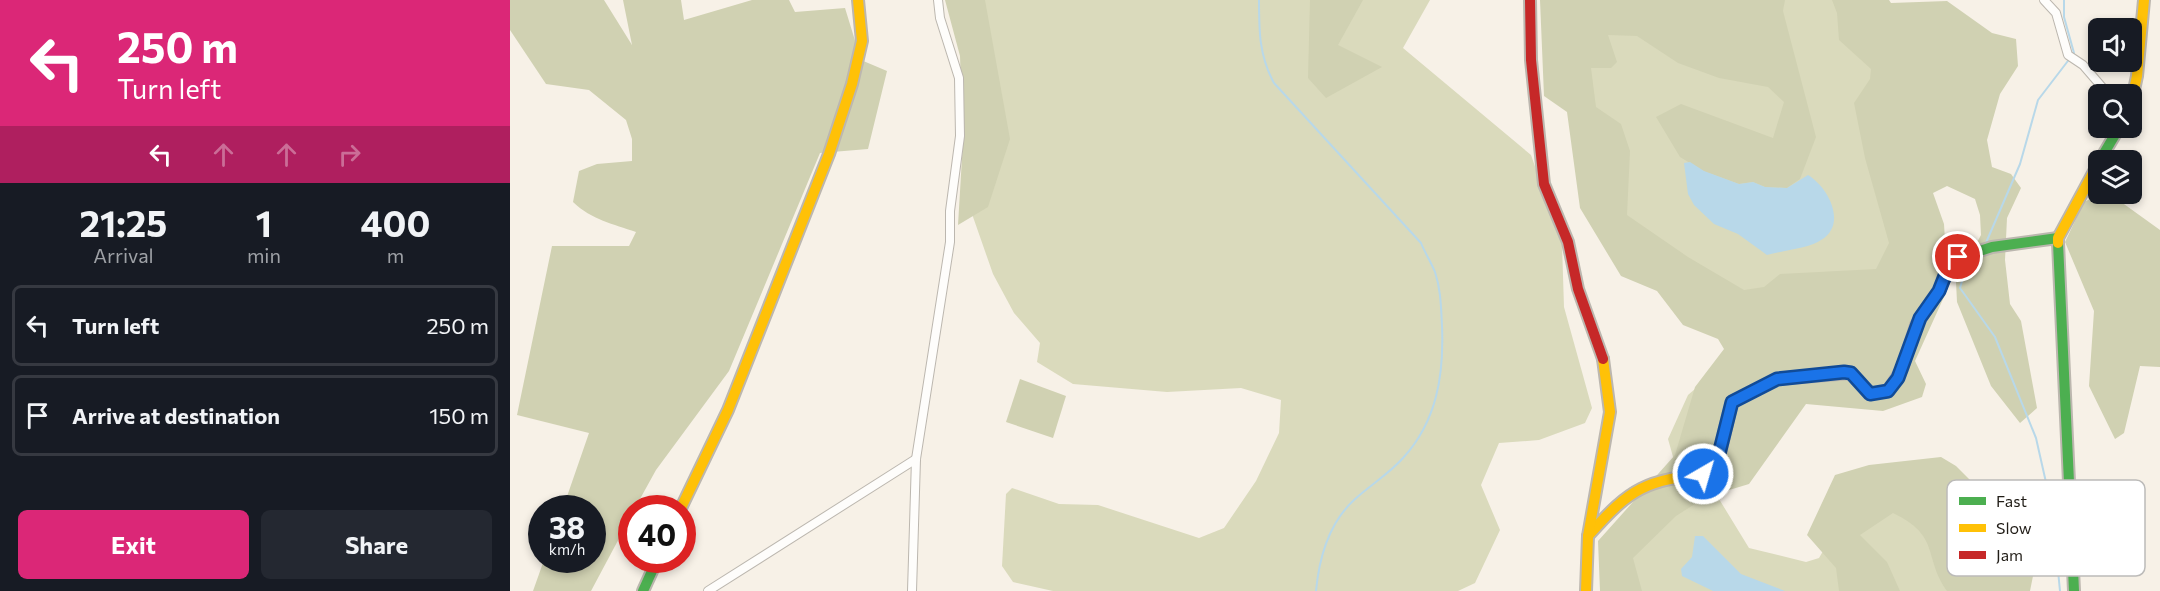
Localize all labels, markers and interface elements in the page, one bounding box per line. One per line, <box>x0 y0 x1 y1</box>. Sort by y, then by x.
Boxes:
map controls <box>2088 18 2142 204</box>
button: sound <box>2088 18 2142 72</box>
text: 250 m <box>117 20 238 72</box>
icon: left <box>18 24 96 102</box>
text: Turn left <box>117 72 221 105</box>
button: search <box>2088 84 2142 138</box>
icon: left <box>144 138 177 171</box>
icon: ahead <box>207 138 240 171</box>
icon: ahead <box>270 138 303 171</box>
icon: right <box>333 138 366 171</box>
button: layers <box>2088 150 2142 204</box>
text: 21:25 <box>80 200 167 244</box>
text: 1 <box>256 200 272 244</box>
text: 400 <box>360 200 430 244</box>
pin <box>1932 231 1983 282</box>
icon: arrive <box>1941 240 1974 273</box>
text: Arrival <box>93 243 154 267</box>
text: min <box>247 243 281 267</box>
text: m <box>387 243 404 267</box>
icon: left <box>21 309 54 342</box>
text: Turn left <box>72 312 159 339</box>
text: 250 m <box>426 312 489 339</box>
icon: arrive <box>21 399 54 432</box>
text: Arrive at destination <box>72 402 280 429</box>
text: 150 m <box>429 402 489 429</box>
position arrow <box>1671 442 1735 506</box>
legend <box>1947 480 2145 576</box>
text: Fast <box>1996 491 2027 510</box>
speed limit sign: 40 <box>618 495 696 573</box>
text: 38 <box>549 508 585 545</box>
button: Exit <box>18 510 249 579</box>
button: Share <box>261 510 492 579</box>
text: Slow <box>1996 518 2032 537</box>
text: km/h <box>549 540 585 558</box>
text: Jam <box>1996 545 2023 564</box>

